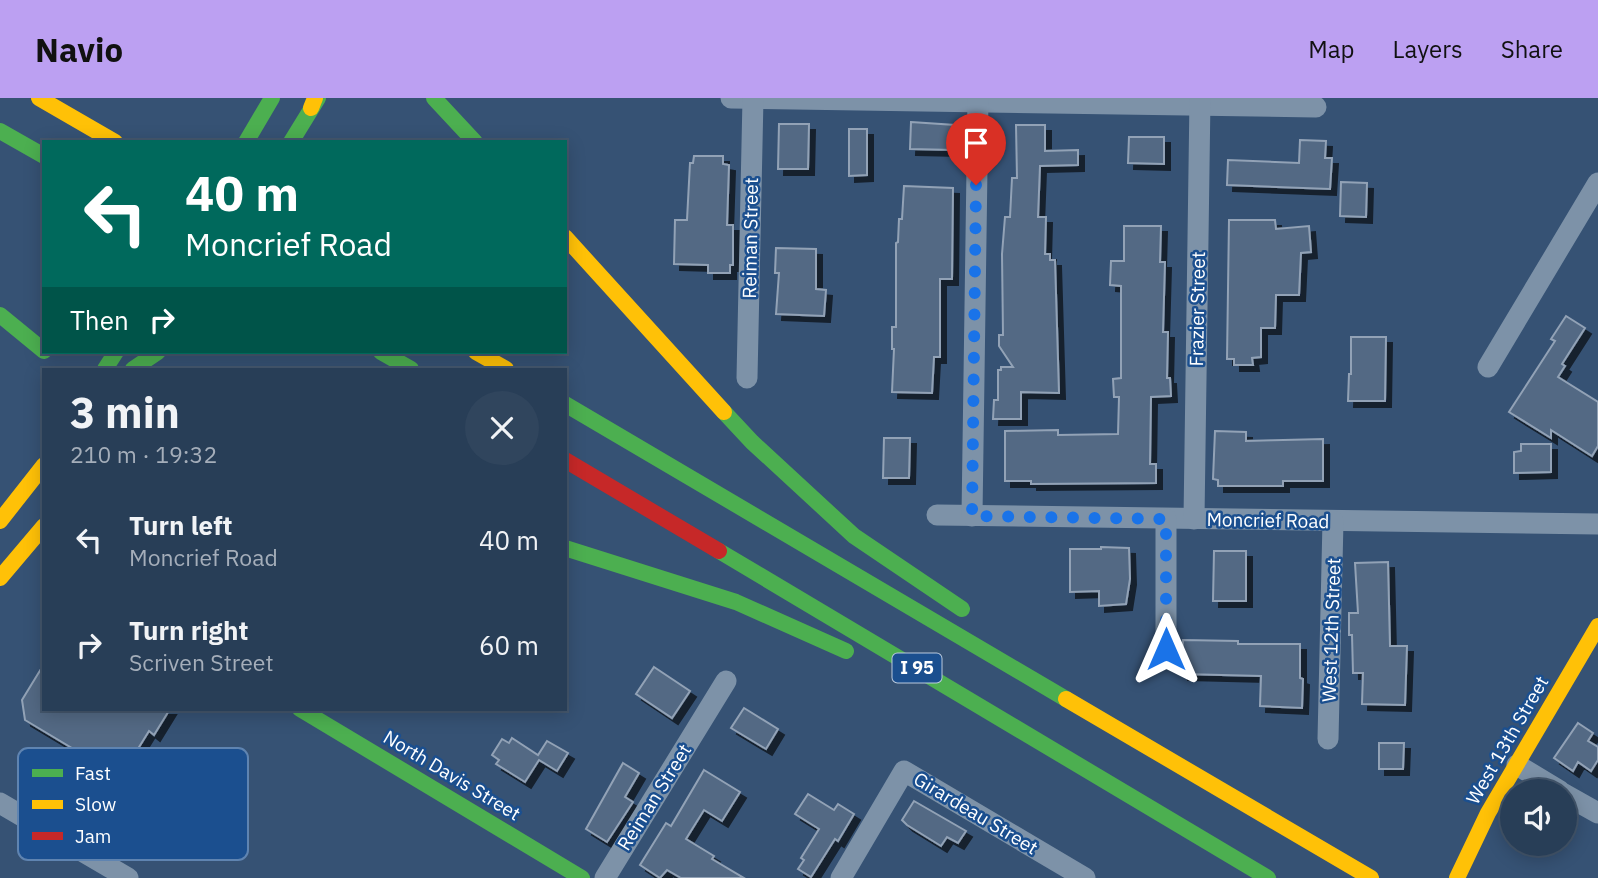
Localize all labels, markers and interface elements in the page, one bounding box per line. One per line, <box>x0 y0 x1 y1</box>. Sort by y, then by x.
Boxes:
text: Navio <box>35 28 123 71</box>
text: Map <box>1308 33 1355 65</box>
text: Layers <box>1393 33 1463 65</box>
text: Share <box>1501 33 1563 65</box>
pin <box>946 113 1006 185</box>
icon: arrive <box>957 124 995 162</box>
text: 40 m <box>185 161 299 224</box>
icon: left <box>70 168 161 259</box>
street label: Reiman Street <box>737 177 763 299</box>
text: Moncrief Road <box>185 223 392 265</box>
street label: Frazier Street <box>1184 251 1210 367</box>
icon: right <box>143 301 181 339</box>
text: Then <box>70 303 129 337</box>
text: 3 min <box>70 385 180 440</box>
button: close <box>465 391 539 465</box>
text: 210 m · 19:32 <box>70 439 217 469</box>
street label: Moncrief Road <box>1206 507 1330 533</box>
text: Turn left <box>129 508 232 542</box>
icon: left <box>70 521 108 559</box>
text: 40 m <box>479 523 539 557</box>
text: Moncrief Road <box>129 542 278 572</box>
street label: West 12th Street <box>1316 558 1346 702</box>
position arrow <box>1129 612 1203 686</box>
text: Turn right <box>129 613 248 647</box>
icon: right <box>70 626 108 664</box>
text: 60 m <box>479 628 539 662</box>
text: Scriven Street <box>129 647 273 677</box>
road number: I 95 <box>892 654 942 682</box>
street label: West 13th Street <box>1461 672 1553 808</box>
street label: North Davis Street <box>379 725 525 825</box>
street label: Reiman Street <box>612 739 696 855</box>
legend <box>18 748 248 860</box>
text: Fast <box>75 761 111 785</box>
street label: Girardeau Street <box>909 766 1043 860</box>
map controls <box>1500 779 1577 856</box>
button: sound <box>1500 779 1577 856</box>
text: Slow <box>75 792 116 816</box>
text: Jam <box>75 824 111 848</box>

